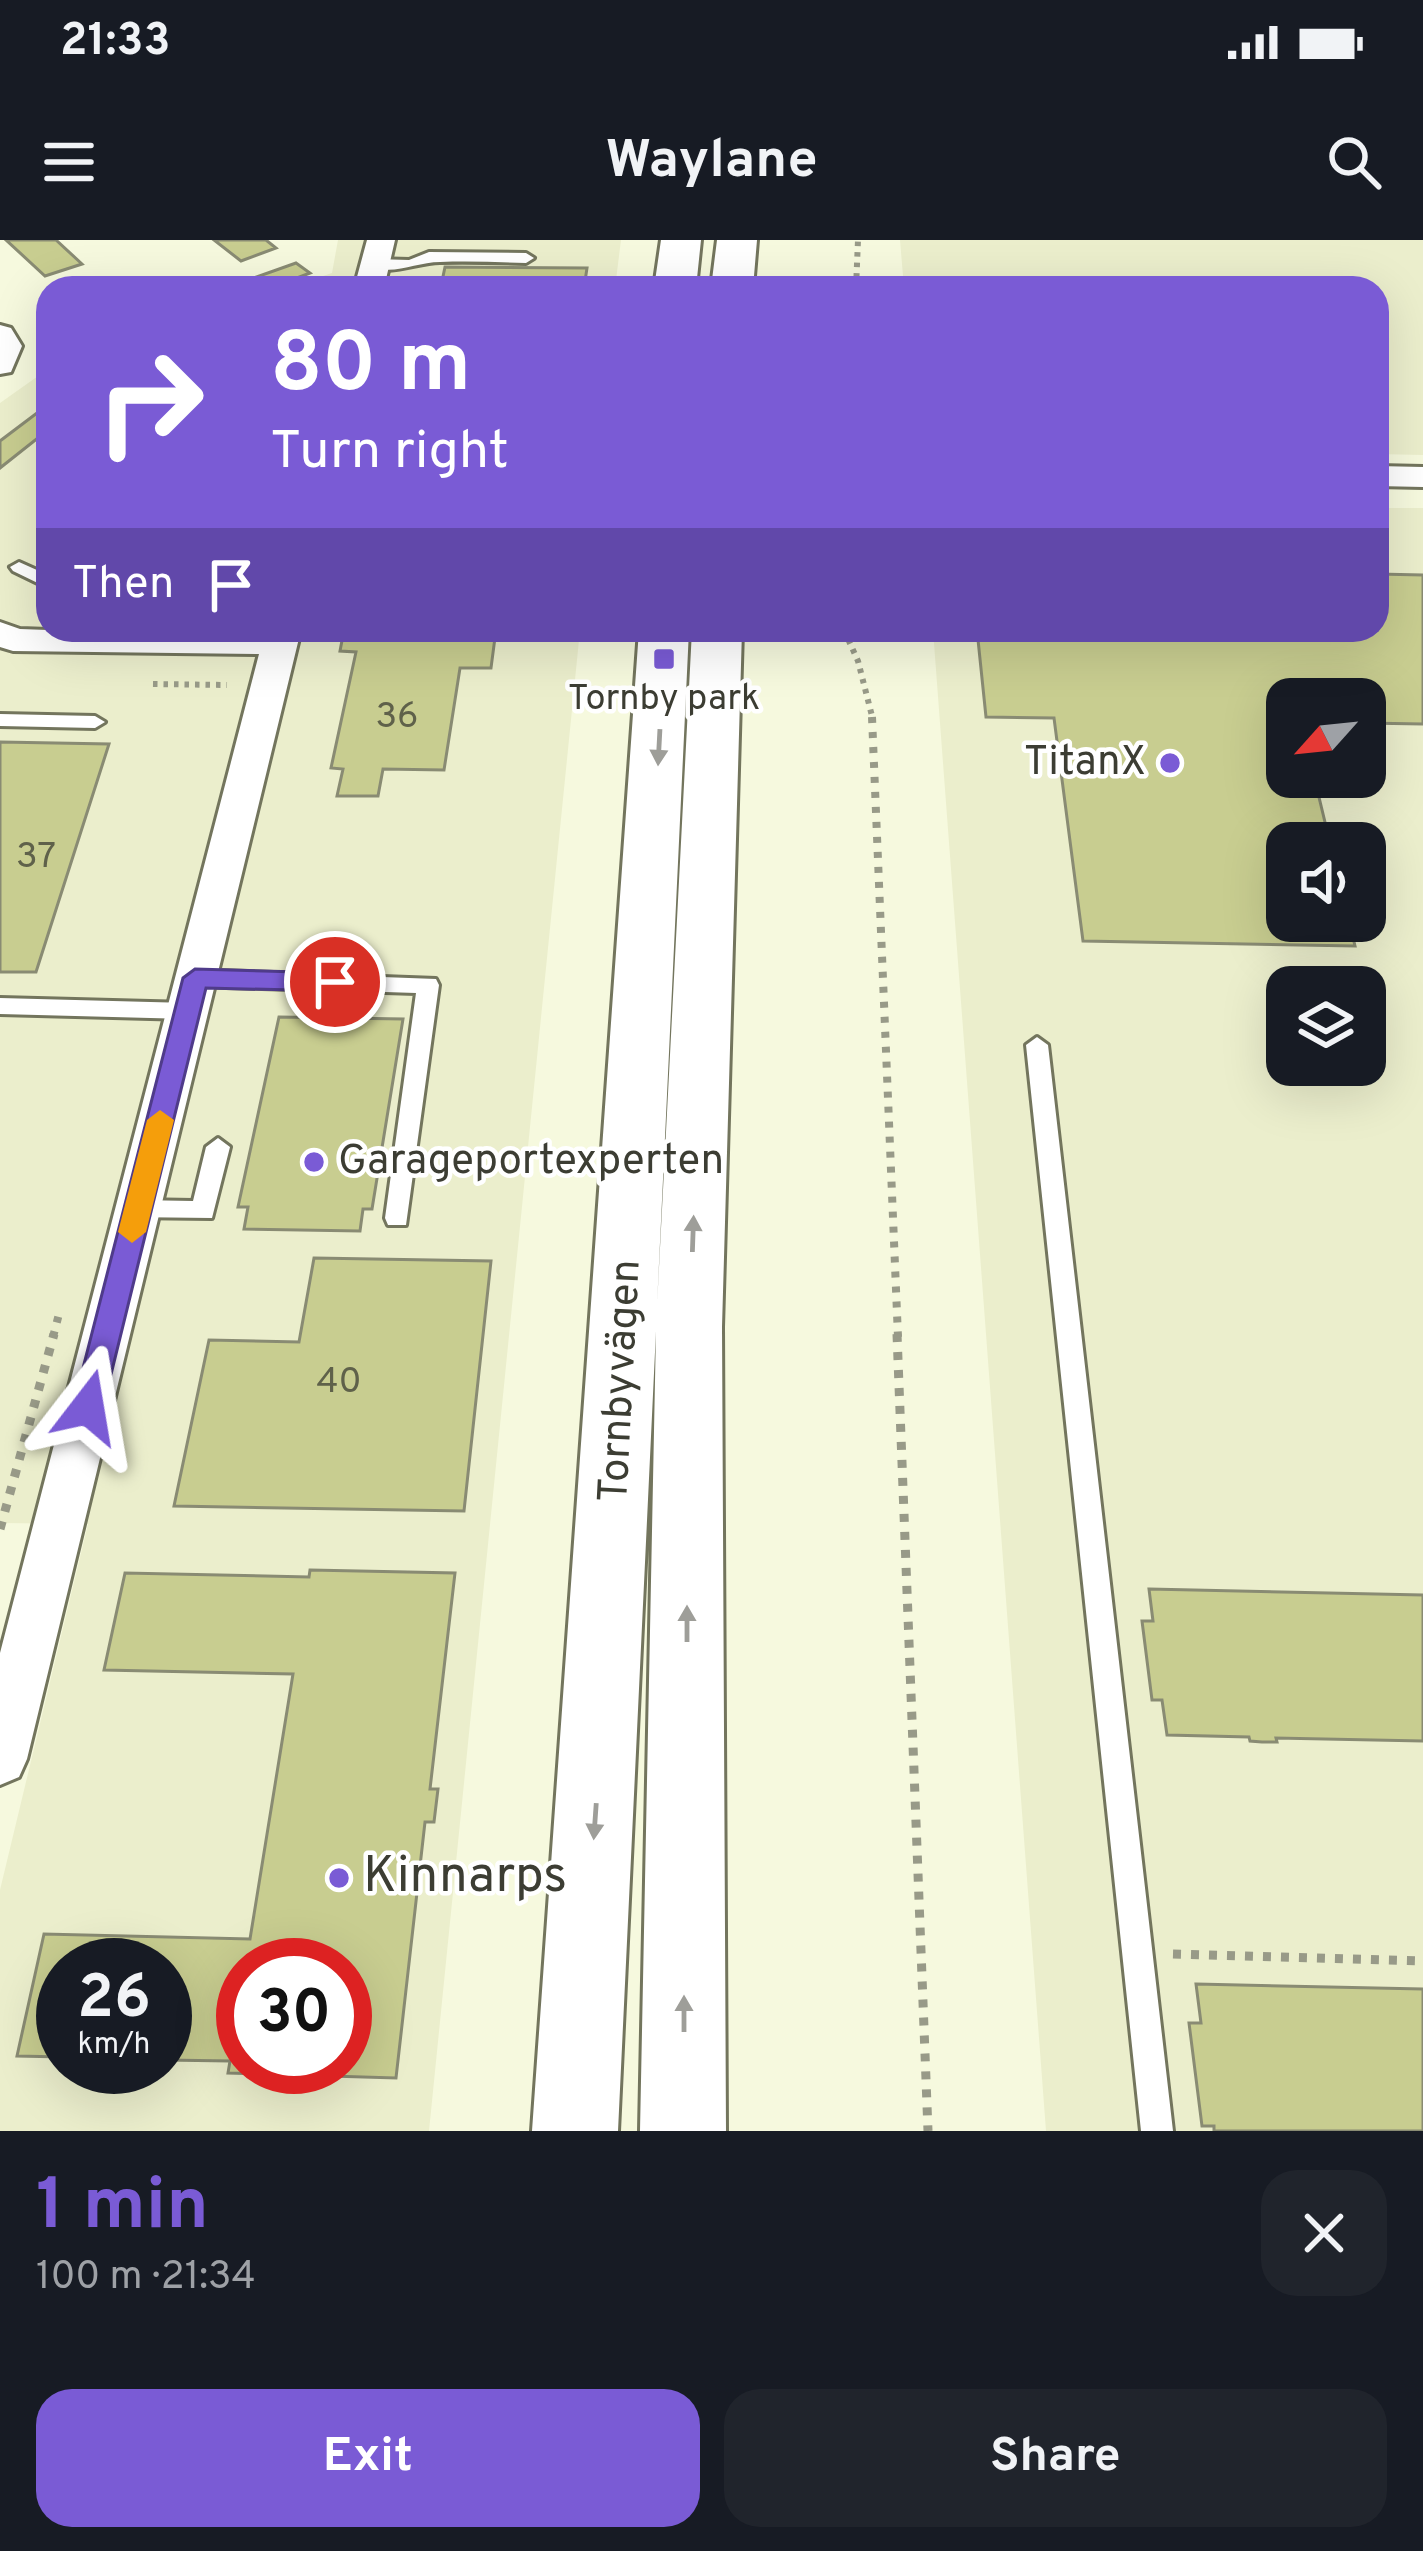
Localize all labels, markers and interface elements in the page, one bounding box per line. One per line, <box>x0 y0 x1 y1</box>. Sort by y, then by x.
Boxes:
text: 21:33 <box>60 14 170 71</box>
text: Waylane <box>605 128 818 197</box>
icon: menu <box>36 129 102 195</box>
icon: search <box>1321 129 1387 195</box>
text: 80 m <box>270 315 471 421</box>
icon: right <box>72 324 228 480</box>
text: Turn right <box>270 419 509 488</box>
icon: arrive <box>198 552 264 618</box>
text: Then <box>72 557 174 614</box>
marker: Tornby park <box>651 646 677 672</box>
place label: Tornby park <box>568 677 760 723</box>
north arrow <box>1266 678 1386 798</box>
map controls <box>1266 678 1386 1086</box>
house number: 36 <box>375 695 419 741</box>
one-way arrow <box>649 729 668 767</box>
place label: TitanX <box>1024 737 1146 790</box>
marker: TitanX <box>1157 750 1183 776</box>
button: sound <box>1266 822 1386 942</box>
house number: 37 <box>16 835 56 881</box>
pin <box>284 931 386 1033</box>
icon: arrive <box>302 949 368 1015</box>
button: layers <box>1266 966 1386 1086</box>
place label: Garageportexperten <box>338 1136 724 1189</box>
marker: Garageportexperten <box>301 1149 327 1175</box>
one-way arrow <box>684 1214 703 1252</box>
street label: Tornbyvägen <box>589 1258 655 1504</box>
position arrow <box>25 1344 151 1470</box>
house number: 40 <box>316 1360 362 1406</box>
one-way arrow <box>677 1604 697 1642</box>
one-way arrow <box>585 1803 604 1840</box>
place label: Kinnarps <box>363 1846 567 1911</box>
marker: Kinnarps <box>326 1865 352 1891</box>
speed limit sign: 30 <box>216 1938 372 2094</box>
text: 26 <box>77 1963 151 2039</box>
one-way arrow <box>674 1994 694 2032</box>
text: km/h <box>78 2027 150 2064</box>
text: 1 min <box>36 2163 209 2255</box>
button: close <box>1261 2170 1387 2296</box>
text: 100 m · 21:34 <box>36 2254 256 2303</box>
button: Exit <box>36 2389 700 2527</box>
button: Share <box>724 2389 1387 2527</box>

